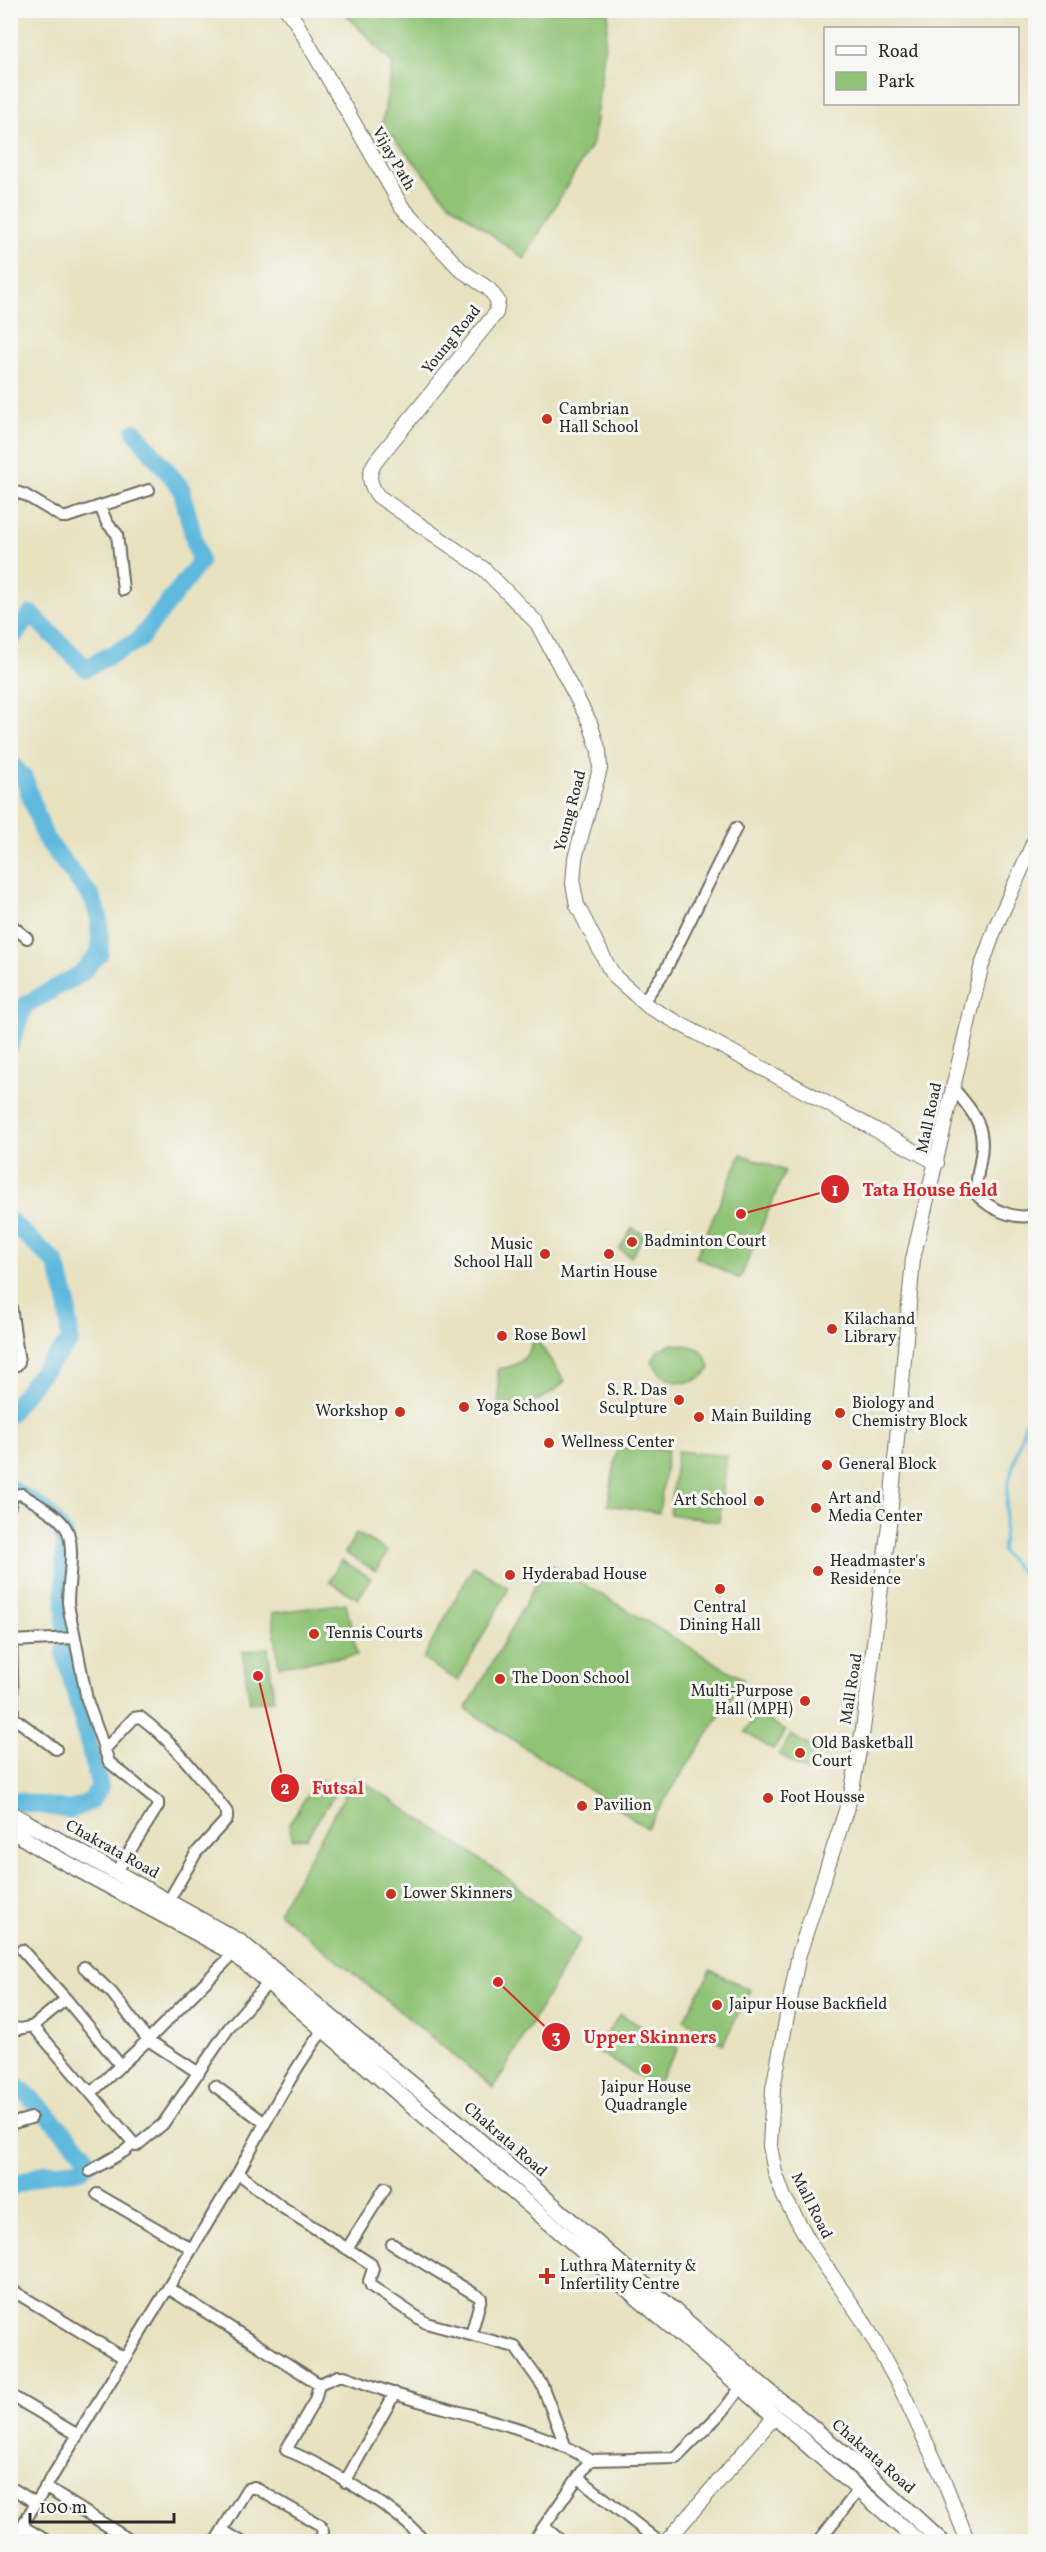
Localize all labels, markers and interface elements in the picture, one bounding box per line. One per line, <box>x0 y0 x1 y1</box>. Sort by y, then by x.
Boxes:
legend <box>824 27 1019 105</box>
text: Road <box>878 40 919 65</box>
text: Park <box>878 70 915 95</box>
street label: Vijay Path <box>366 123 420 195</box>
street label: Young Road <box>417 301 487 379</box>
place label: Cambrian Hall School <box>559 399 639 439</box>
marker: Cambrian Hall School <box>540 412 554 426</box>
street label: Young Road <box>550 768 592 854</box>
street label: Mall Road <box>912 1081 948 1155</box>
callout: Tata House field <box>820 1171 1009 1207</box>
text: 1 <box>831 1179 839 1204</box>
text: Tata House field <box>862 1179 998 1204</box>
place label: Badminton Court <box>644 1231 767 1253</box>
place label: Music School Hall <box>453 1234 533 1274</box>
marker: Badminton Court <box>625 1235 639 1249</box>
marker: Music School Hall <box>538 1247 552 1261</box>
marker: Martin House <box>602 1247 616 1261</box>
place label: Martin House <box>561 1262 657 1284</box>
place label: Kilachand Library <box>844 1309 915 1349</box>
marker: Kilachand Library <box>825 1322 839 1336</box>
place label: Rose Bowl <box>514 1325 586 1347</box>
marker: Rose Bowl <box>495 1329 509 1343</box>
place label: S. R. Das Sculpture <box>599 1380 667 1420</box>
marker: S. R. Das Sculpture <box>672 1393 686 1407</box>
place label: Biology and Chemistry Block <box>852 1393 968 1433</box>
place label: Yoga School <box>476 1396 559 1418</box>
marker: Yoga School <box>457 1400 471 1414</box>
place label: Workshop <box>315 1401 388 1423</box>
marker: Workshop <box>393 1405 407 1419</box>
place label: Main Building <box>711 1406 812 1428</box>
marker: Biology and Chemistry Block <box>833 1406 847 1420</box>
marker: Main Building <box>692 1410 706 1424</box>
place label: Wellness Center <box>561 1432 675 1454</box>
marker: Wellness Center <box>542 1436 556 1450</box>
place label: General Block <box>839 1454 937 1476</box>
marker: General Block <box>820 1458 834 1472</box>
place label: Art and Media Center <box>828 1488 923 1528</box>
place label: Art School <box>673 1490 747 1512</box>
marker: Art School <box>752 1494 766 1508</box>
marker: Art and Media Center <box>809 1501 823 1515</box>
place label: Headmaster's Residence <box>830 1551 926 1591</box>
place label: Hyderabad House <box>522 1564 647 1586</box>
marker: Headmaster's Residence <box>811 1564 825 1578</box>
marker: Hyderabad House <box>503 1568 517 1582</box>
marker: Central Dining Hall <box>713 1582 727 1596</box>
place label: Central Dining Hall <box>679 1597 761 1637</box>
place label: Tennis Courts <box>326 1623 423 1645</box>
marker: Tennis Courts <box>307 1627 321 1641</box>
street label: Mall Road <box>836 1652 868 1726</box>
place label: The Doon School <box>512 1668 630 1690</box>
marker: The Doon School <box>493 1672 507 1686</box>
place label: Multi-Purpose Hall (MPH) <box>691 1681 793 1721</box>
marker: Multi-Purpose Hall (MPH) <box>798 1694 812 1708</box>
place label: Old Basketball Court <box>812 1733 914 1773</box>
marker: Old Basketball Court <box>793 1746 807 1760</box>
callout: Futsal <box>270 1770 376 1806</box>
text: 2 <box>280 1777 290 1802</box>
text: Futsal <box>312 1777 364 1802</box>
place label: Foot Housse <box>780 1787 865 1809</box>
marker: Foot Housse <box>761 1791 775 1805</box>
place label: Pavilion <box>594 1795 652 1817</box>
marker: Pavilion <box>575 1799 589 1813</box>
street label: Chakrata Road <box>61 1815 163 1885</box>
place label: Lower Skinners <box>403 1883 513 1905</box>
marker: Lower Skinners <box>384 1887 398 1901</box>
place label: Jaipur House Backfield <box>729 1994 887 2016</box>
marker: Jaipur House Backfield <box>710 1998 724 2012</box>
callout: Upper Skinners <box>541 2019 728 2055</box>
text: 3 <box>551 2026 561 2051</box>
text: Upper Skinners <box>583 2026 717 2051</box>
marker: Jaipur House Quadrangle <box>639 2062 653 2076</box>
place label: Jaipur House Quadrangle <box>601 2077 691 2117</box>
street label: Chakrata Road <box>459 2098 551 2182</box>
street label: Mall Road <box>785 2169 837 2243</box>
place label: Luthra Maternity & Infertility Centre <box>560 2256 697 2296</box>
marker: Luthra Maternity & Infertility Centre <box>538 2267 556 2285</box>
street label: Chakrata Road <box>827 2415 919 2499</box>
scale bar <box>30 2486 174 2524</box>
text: 100 m <box>39 2496 88 2521</box>

